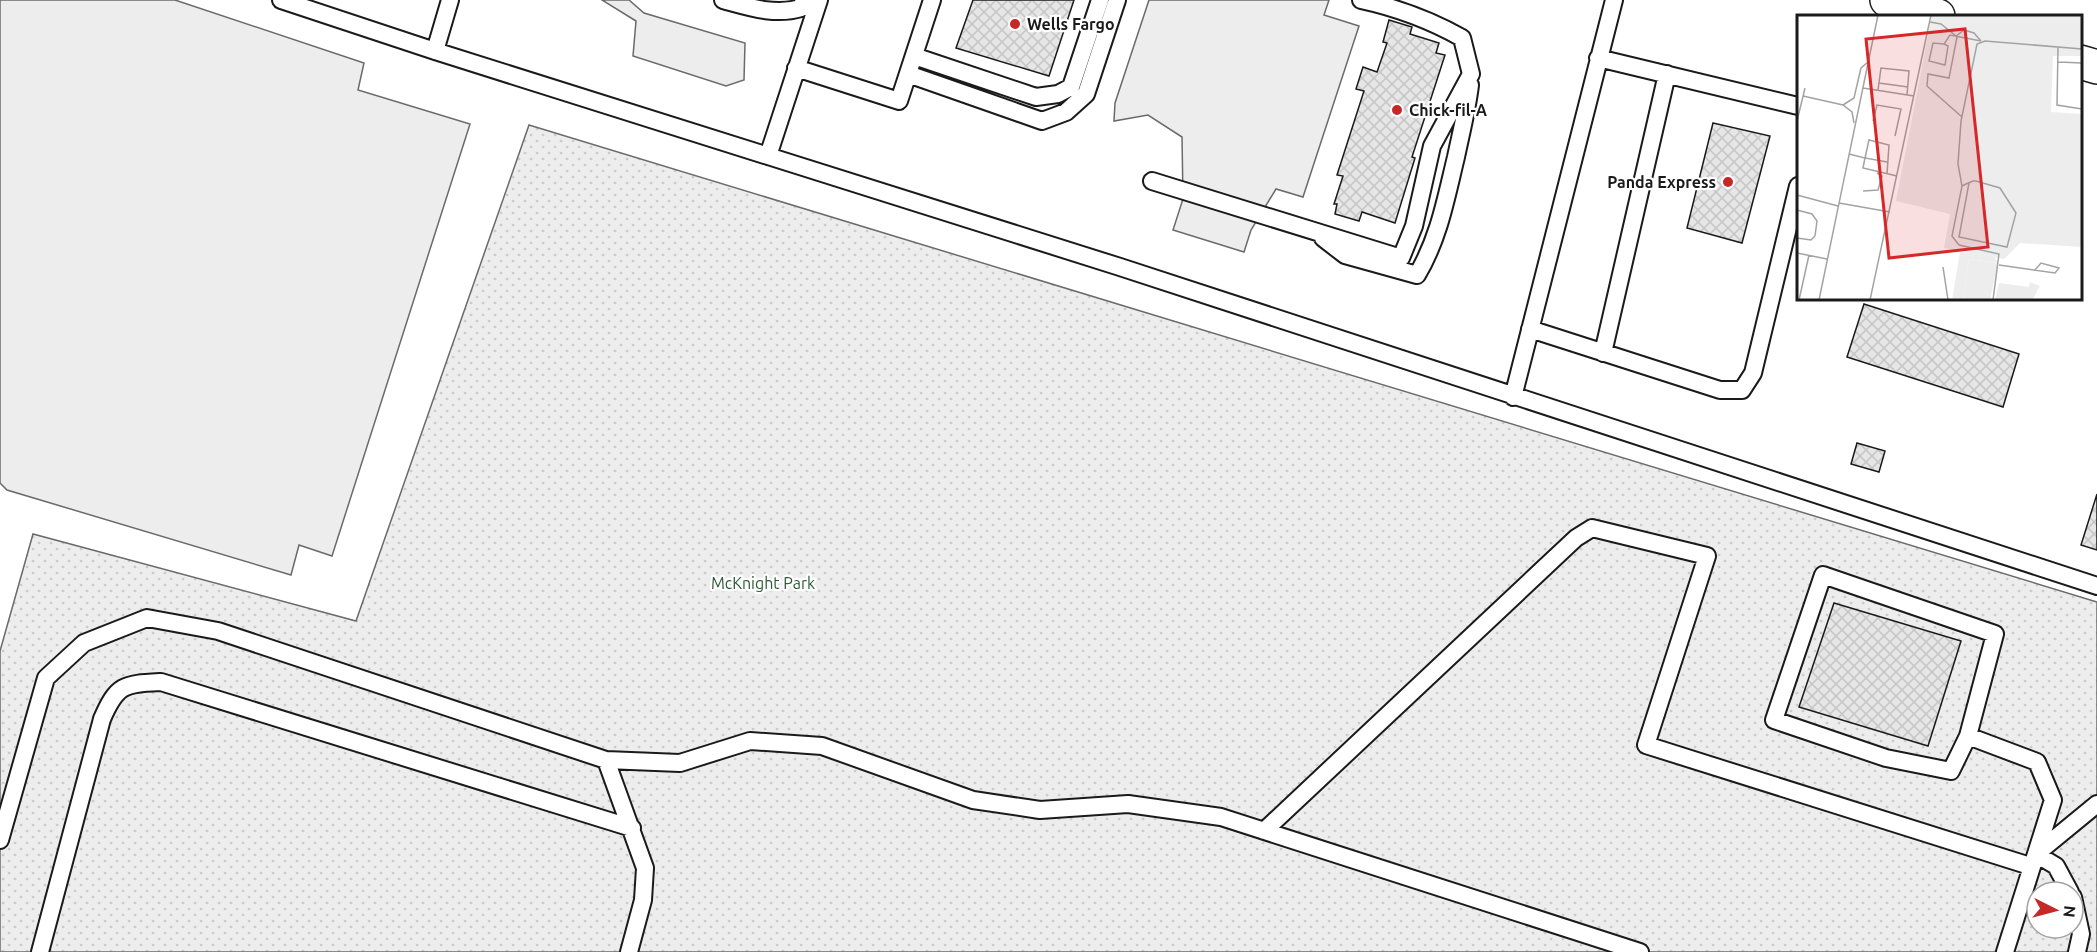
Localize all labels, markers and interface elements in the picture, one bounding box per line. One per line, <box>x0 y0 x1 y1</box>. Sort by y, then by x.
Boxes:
place label: Wells Fargo <box>1027 15 1115 33</box>
inset map <box>1797 15 2082 300</box>
marker: Wells Fargo <box>1008 17 1022 31</box>
place label: Chick-fil-A <box>1409 101 1488 119</box>
marker: Chick-fil-A <box>1390 103 1404 117</box>
place label: Panda Express <box>1607 173 1716 191</box>
marker: Panda Express <box>1721 175 1735 189</box>
park label: McKnight Park <box>711 574 815 592</box>
north arrow <box>2025 880 2085 940</box>
text: N <box>2060 905 2079 918</box>

